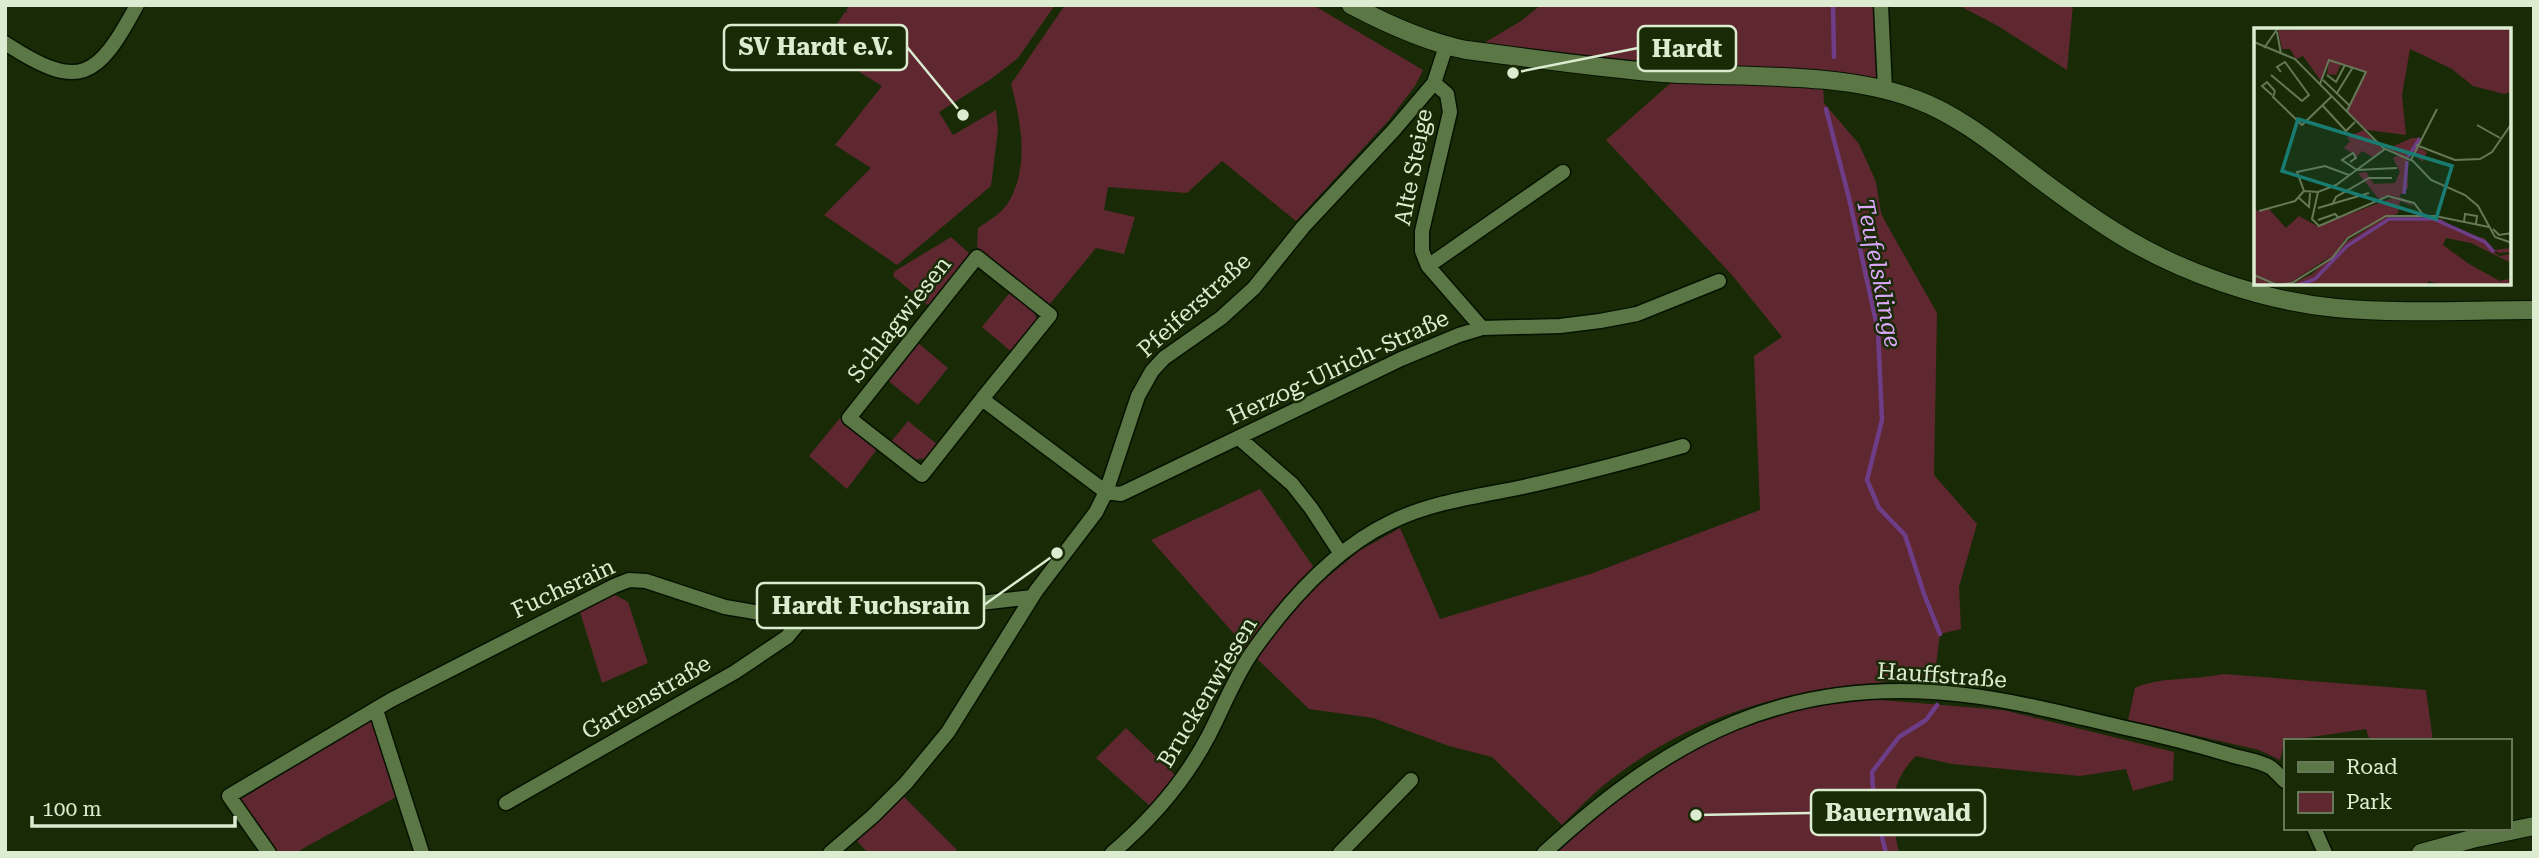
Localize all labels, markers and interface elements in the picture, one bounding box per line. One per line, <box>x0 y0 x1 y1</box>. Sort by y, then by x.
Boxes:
callout: SV Hardt e.V. <box>724 25 907 70</box>
callout: Hardt <box>1638 26 1736 71</box>
inset map <box>2254 28 2511 285</box>
text: SV Hardt e.V. <box>738 33 894 61</box>
text: Hardt <box>1652 35 1722 63</box>
street label: Alte Steige <box>1389 107 1438 228</box>
water label: Teufelsklinge <box>1851 196 1907 350</box>
street label: Pfeiferstraße <box>1132 248 1256 363</box>
street label: Schlagwiesen <box>842 251 957 388</box>
street label: Herzog-Ulrich-Straße <box>1223 304 1453 431</box>
street label: Fuchsrain <box>507 553 619 624</box>
callout: Hardt Fuchsrain <box>757 583 984 628</box>
text: Hardt Fuchsrain <box>772 592 970 620</box>
street label: Bruckenwiesen <box>1152 612 1263 772</box>
street label: Gartenstraße <box>577 650 716 745</box>
street label: Hauffstraße <box>1876 657 2008 694</box>
legend <box>2284 739 2511 830</box>
text: Road <box>2346 755 2398 779</box>
scale bar <box>32 784 234 828</box>
callout: Bauernwald <box>1811 790 1985 835</box>
text: Park <box>2346 790 2392 814</box>
text: 100 m <box>42 797 102 821</box>
text: Bauernwald <box>1825 799 1971 827</box>

